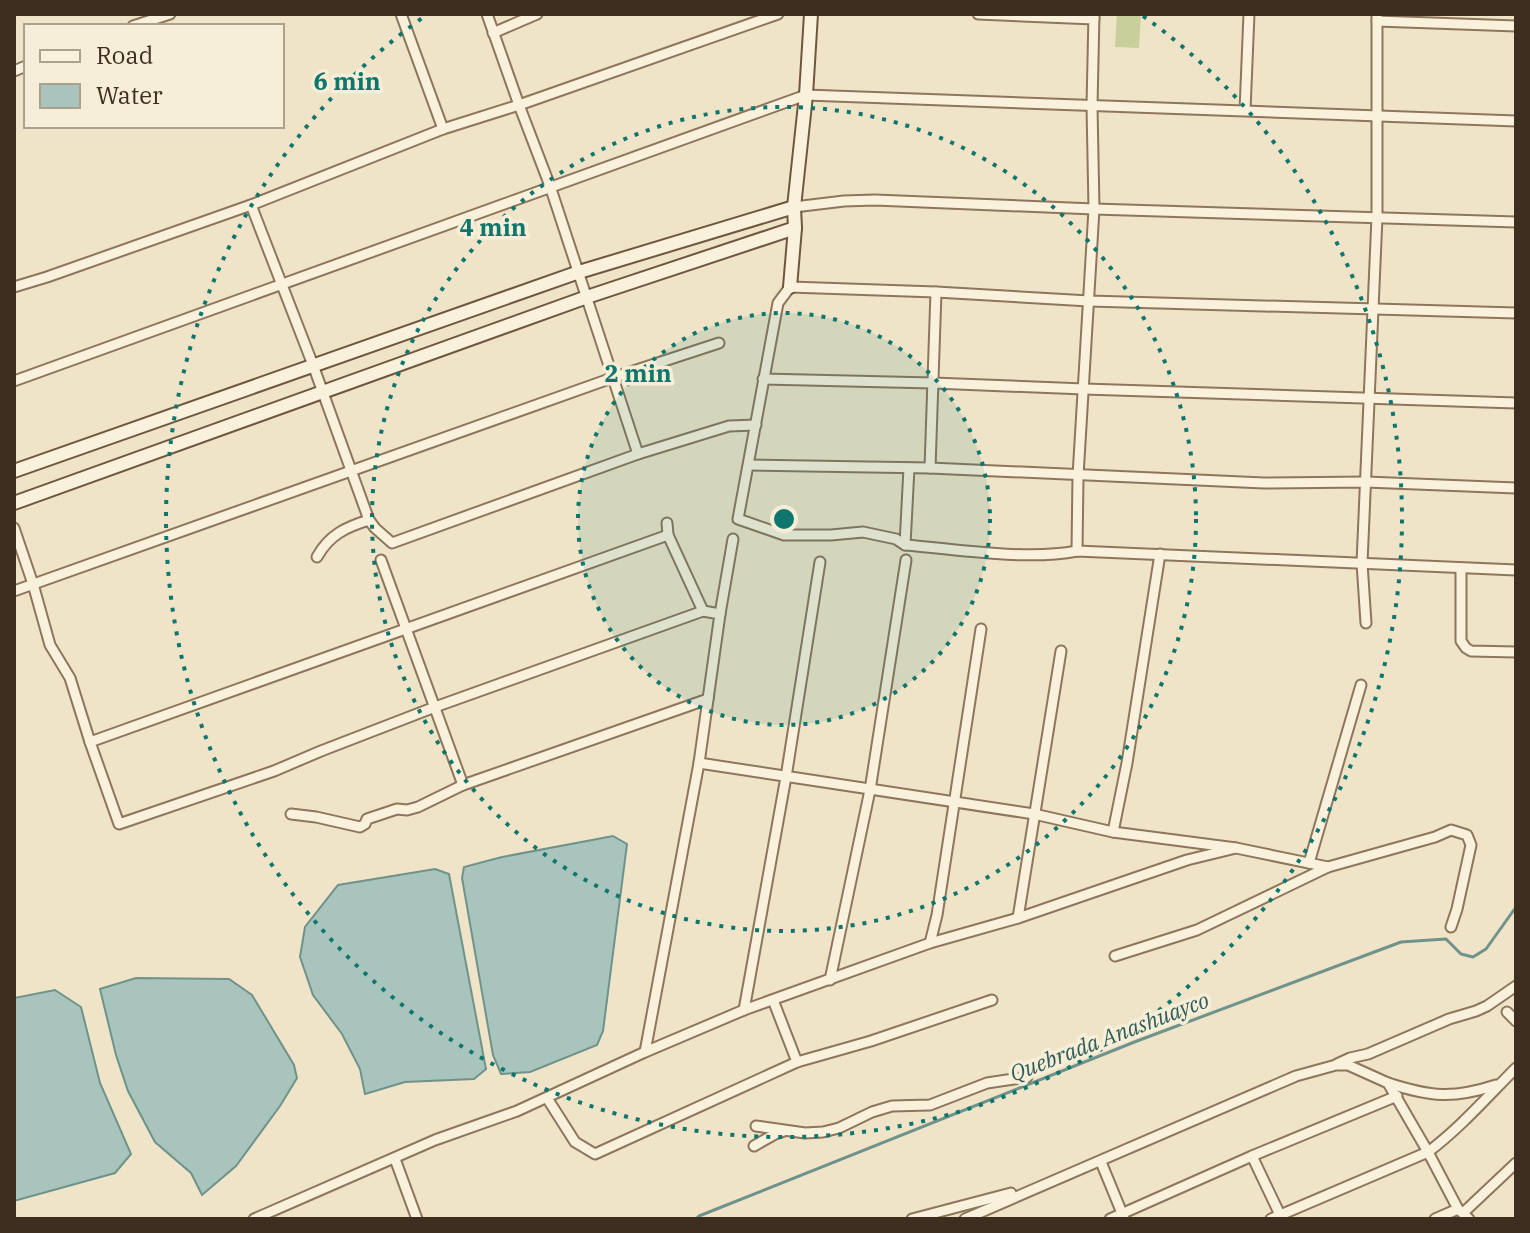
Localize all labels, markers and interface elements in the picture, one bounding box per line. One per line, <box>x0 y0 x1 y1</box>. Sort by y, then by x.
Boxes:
legend <box>24 24 284 128</box>
text: Road <box>96 39 153 71</box>
text: 6 min <box>313 65 381 97</box>
text: Water <box>96 79 163 111</box>
text: 4 min <box>459 211 527 243</box>
text: 2 min <box>604 357 672 389</box>
centre of rings <box>770 505 798 533</box>
water label: Quebrada Anashuayco <box>1005 985 1213 1087</box>

